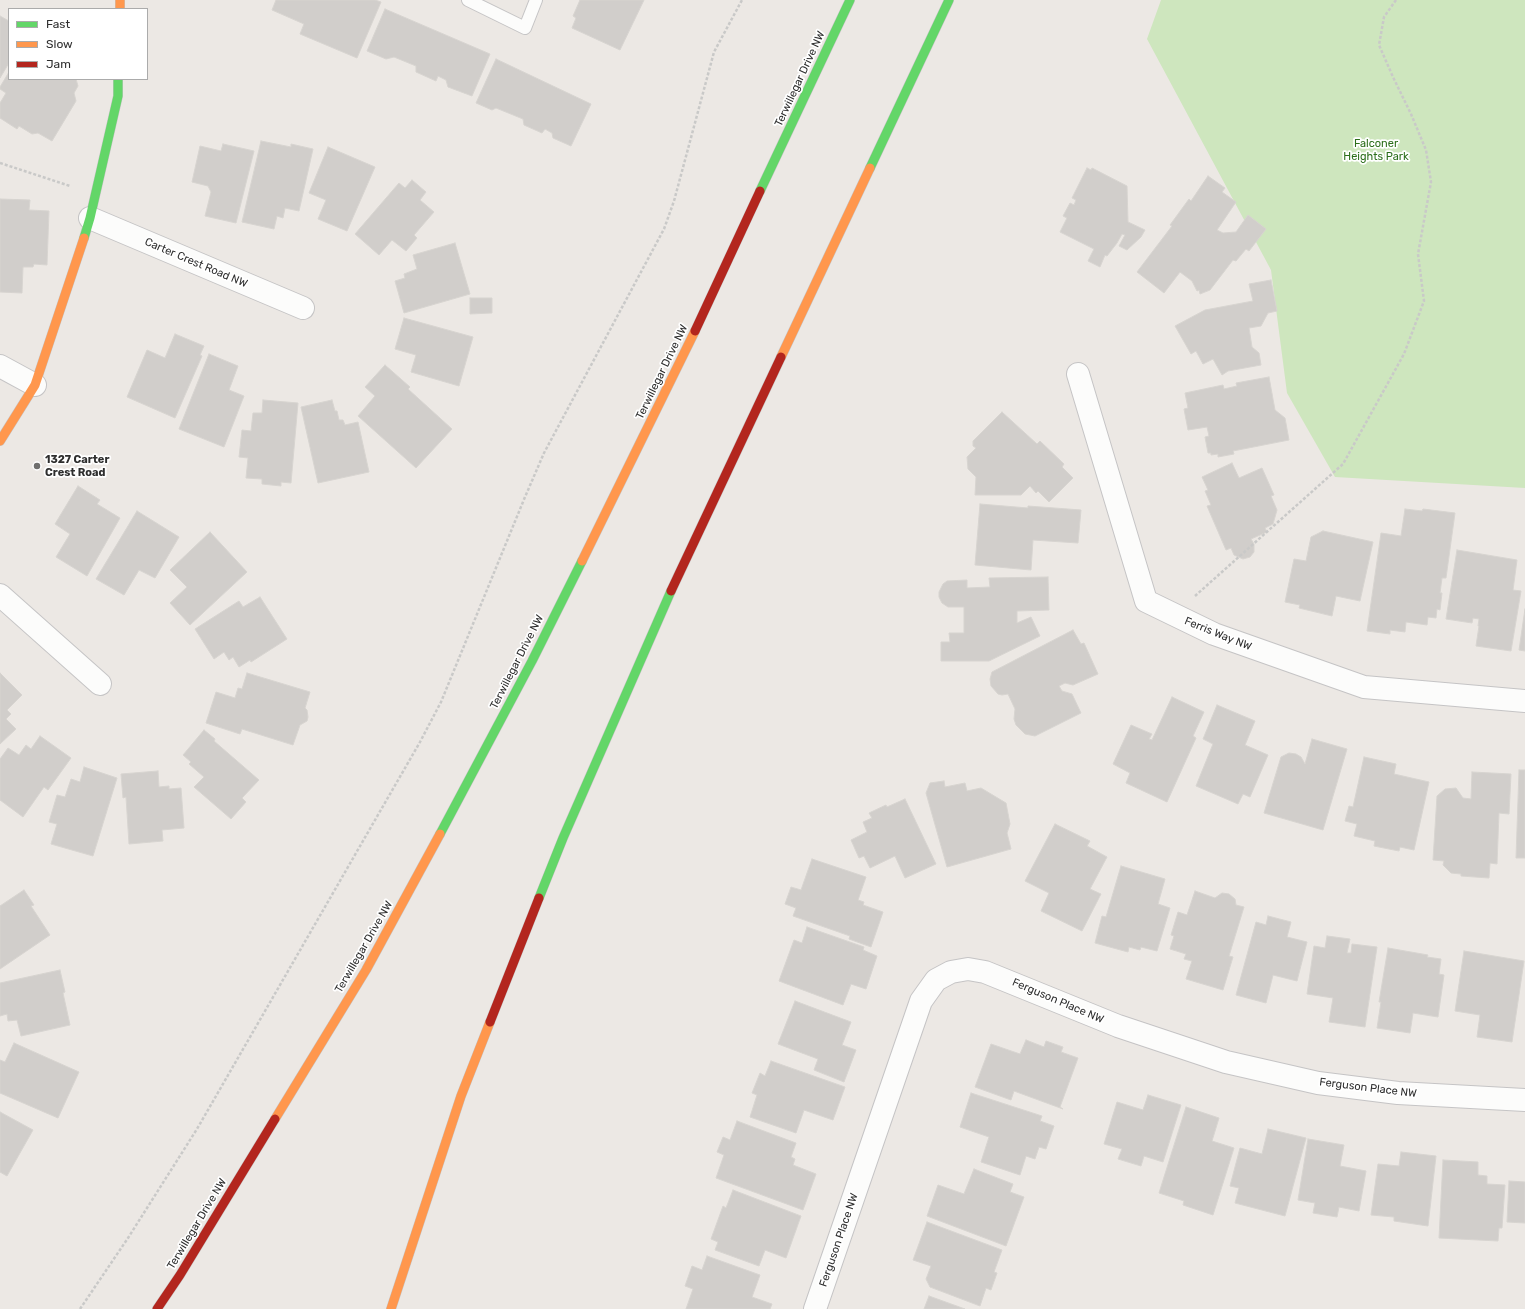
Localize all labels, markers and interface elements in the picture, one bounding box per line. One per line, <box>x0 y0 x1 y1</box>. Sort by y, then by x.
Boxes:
legend <box>8 8 148 80</box>
text: Fast <box>46 17 70 31</box>
street label: Terwillegar Drive NW <box>772 29 828 129</box>
text: Slow <box>46 37 73 51</box>
text: Jam <box>46 57 71 71</box>
park label: Falconer Heights Park <box>1343 137 1409 163</box>
street label: Carter Crest Road NW <box>143 235 249 291</box>
street label: Terwillegar Drive NW <box>633 322 691 422</box>
place label: 1327 Carter Crest Road <box>45 453 109 479</box>
marker: 1327 Carter Crest Road <box>32 461 42 471</box>
street label: Terwillegar Drive NW <box>488 613 546 711</box>
street label: Ferris Way NW <box>1182 614 1254 654</box>
street label: Terwillegar Drive NW <box>332 899 396 995</box>
street label: Ferguson Place NW <box>1010 976 1106 1026</box>
street label: Ferguson Place NW <box>1318 1075 1418 1101</box>
street label: Terwillegar Drive NW <box>165 1176 229 1272</box>
street label: Ferguson Place NW <box>817 1191 861 1289</box>

